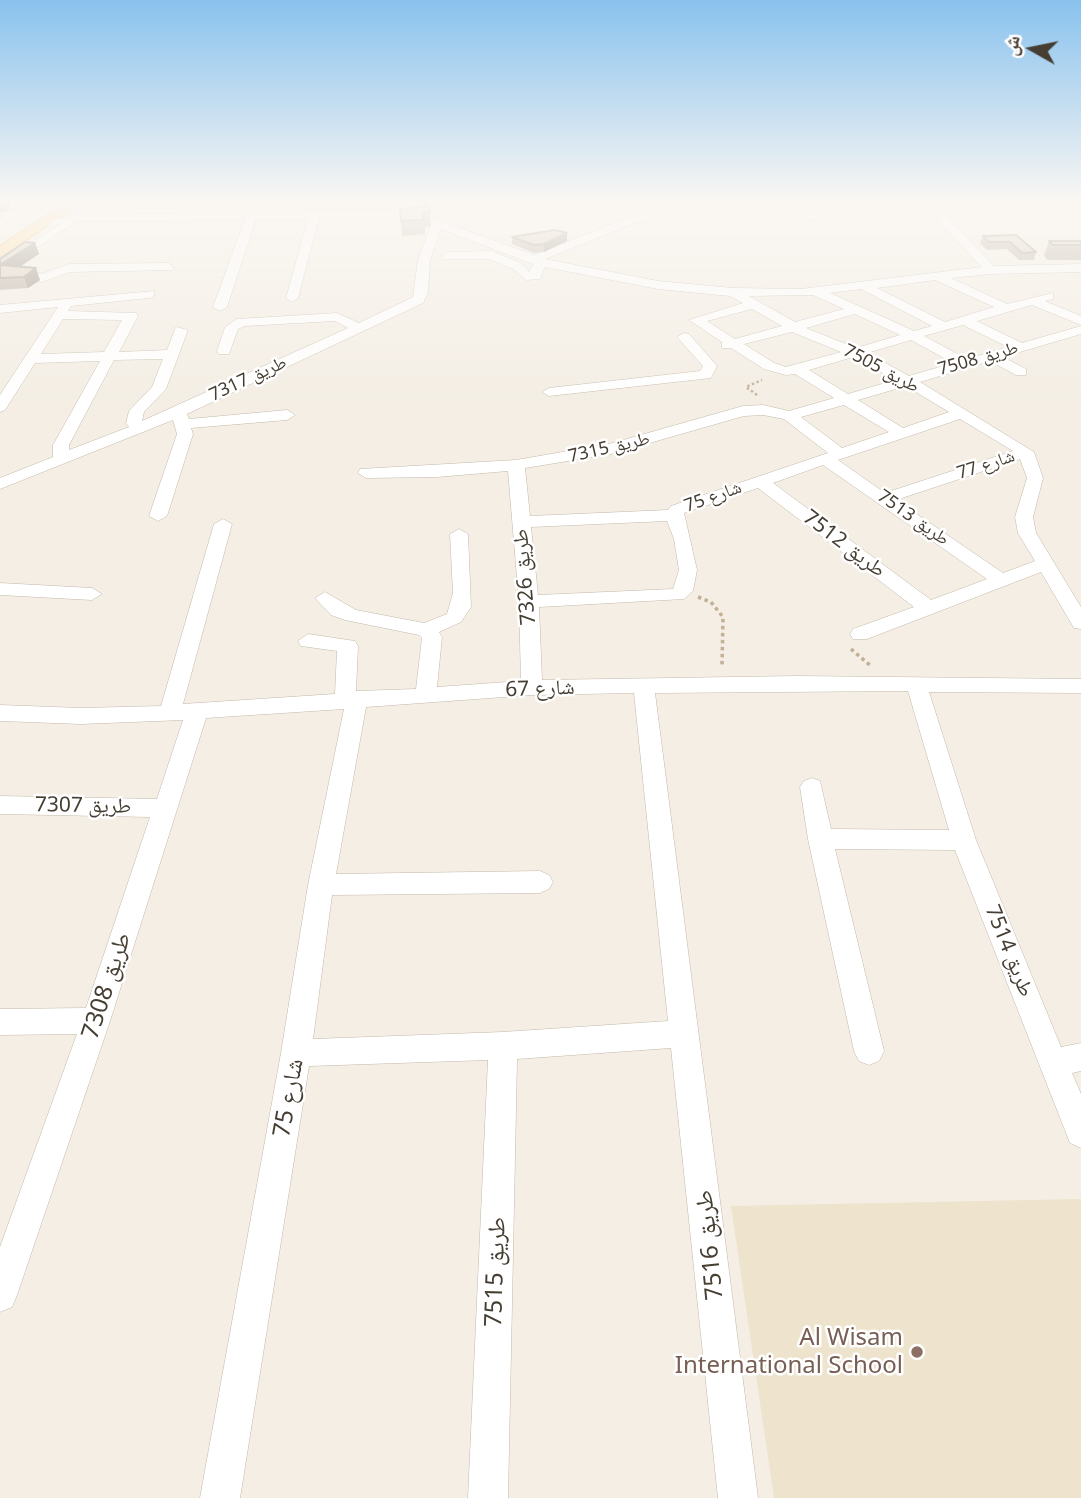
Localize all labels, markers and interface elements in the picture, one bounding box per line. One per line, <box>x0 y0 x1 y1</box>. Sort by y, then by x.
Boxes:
north arrow <box>997 14 1067 84</box>
text: ش <box>997 34 1026 58</box>
street label: طريق 7508 <box>935 337 1021 381</box>
street label: طريق 7505 <box>839 340 923 398</box>
street label: طريق 7317 <box>206 352 290 406</box>
street label: طريق 7315 <box>566 428 652 468</box>
street label: شارع 77 <box>954 446 1018 484</box>
street label: شارع 75 <box>681 477 745 517</box>
street label: طريق 7513 <box>873 485 953 551</box>
street label: طريق 7512 <box>798 505 890 583</box>
street label: طريق 7326 <box>508 528 542 626</box>
street label: شارع 67 <box>505 675 575 703</box>
street label: طريق 7307 <box>35 793 131 819</box>
street label: طريق 7514 <box>979 902 1039 1000</box>
street label: طريق 7308 <box>76 929 138 1043</box>
street label: شارع 75 <box>268 1056 310 1140</box>
street label: طريق 7516 <box>690 1189 730 1301</box>
street label: طريق 7515 <box>480 1216 512 1328</box>
place label: Al Wisam International School <box>675 1324 903 1380</box>
marker: Al Wisam International School <box>909 1344 925 1360</box>

